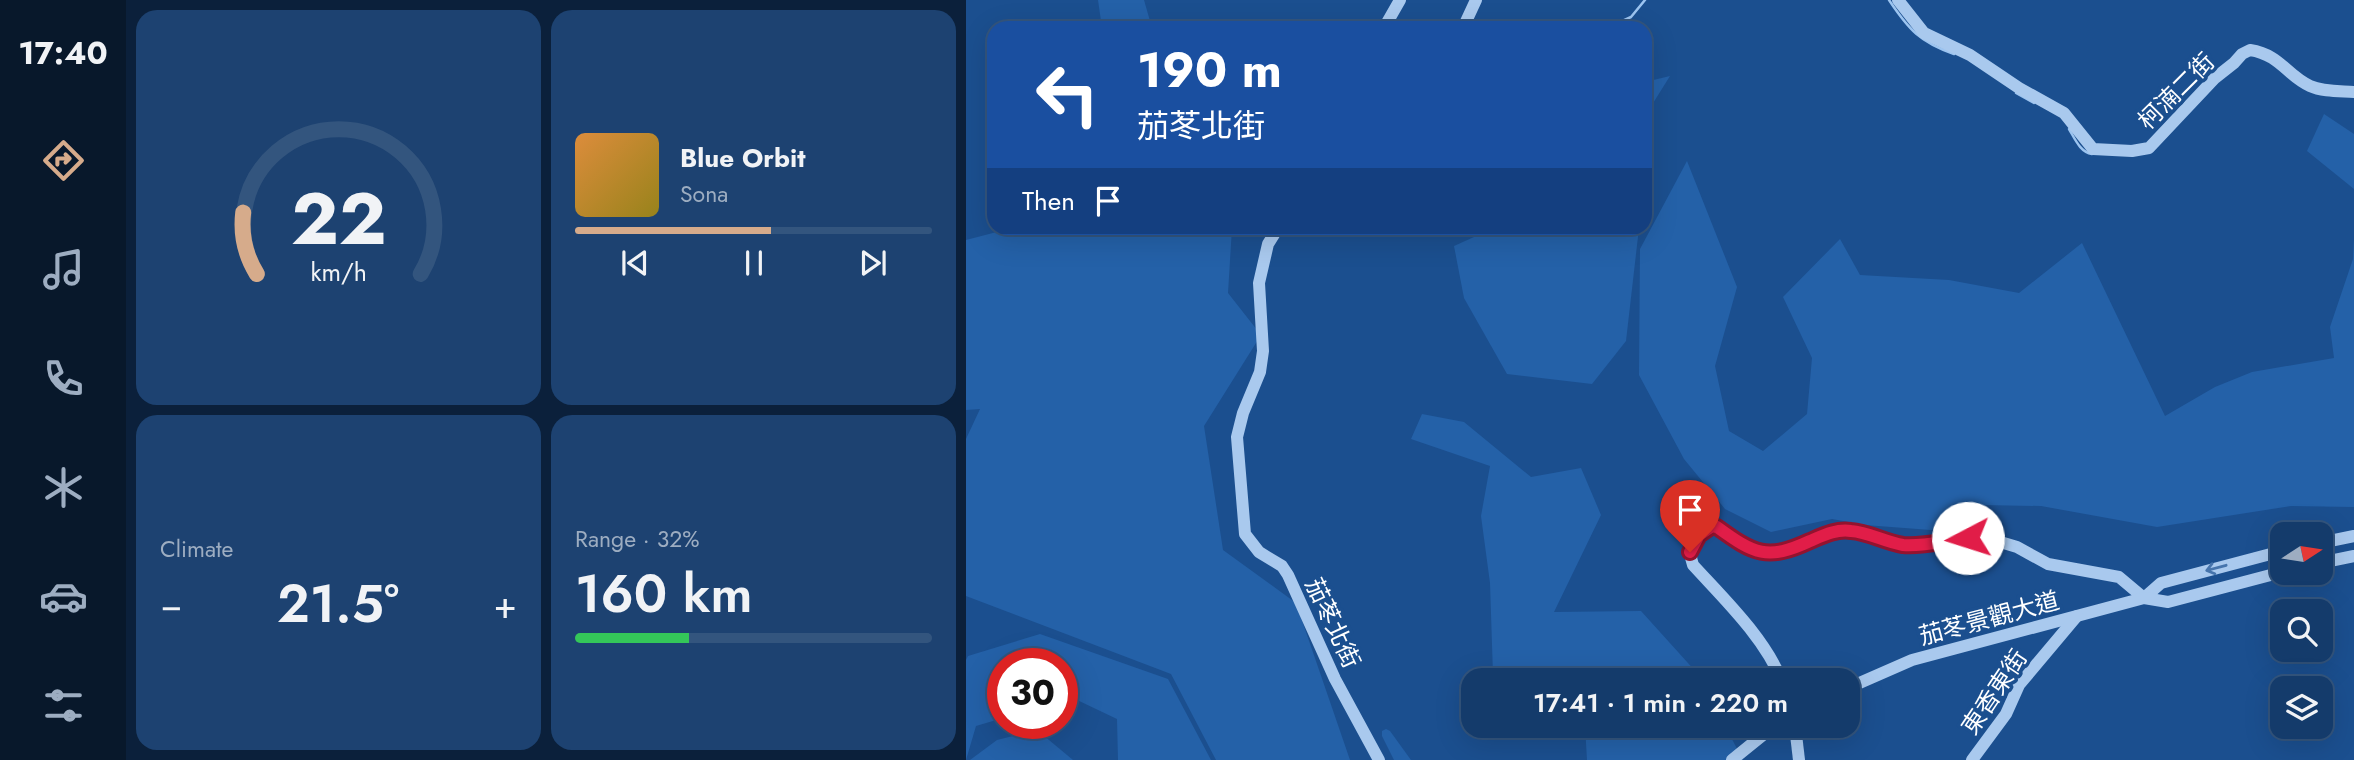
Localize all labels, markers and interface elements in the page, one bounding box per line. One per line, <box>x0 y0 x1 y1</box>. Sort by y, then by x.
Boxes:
text: 17:40 <box>18 30 108 76</box>
text: 190 m <box>1137 35 1282 105</box>
street label: 柯湳二街 <box>2130 45 2222 137</box>
icon: left <box>1022 49 1113 140</box>
text: 茄苳北街 <box>1137 103 1265 149</box>
icon: directions <box>39 136 88 185</box>
text: Blue Orbit <box>680 139 805 177</box>
text: 22 <box>291 166 386 271</box>
text: Sona <box>680 177 728 211</box>
text: Then <box>1022 182 1075 220</box>
icon: arrive <box>1089 182 1127 220</box>
icon: previous <box>616 244 654 282</box>
icon: pause <box>735 244 773 282</box>
icon: next <box>854 244 892 282</box>
icon: music <box>39 245 88 294</box>
text: km/h <box>310 254 367 290</box>
icon: phone <box>39 354 88 403</box>
icon: climate <box>39 463 88 512</box>
pin <box>1660 480 1720 552</box>
icon: arrive <box>1671 491 1709 529</box>
position arrow <box>1931 501 2005 575</box>
text: Range · 32% <box>575 522 700 556</box>
north arrow <box>2270 522 2333 584</box>
map controls <box>2270 522 2333 739</box>
text: Climate <box>160 532 233 566</box>
text: 160 km <box>575 556 753 632</box>
one-way arrow <box>2205 562 2228 575</box>
text: 21.5° <box>277 566 399 642</box>
icon: car <box>39 572 88 621</box>
street label: 茄苳北街 <box>1297 572 1369 674</box>
text: − <box>160 577 182 632</box>
text: + <box>494 577 517 632</box>
street label: 茄苳景觀大道 <box>1915 582 2063 654</box>
button: search <box>2270 599 2333 662</box>
street label: 東香東街 <box>1953 642 2035 742</box>
speed limit sign: 30 <box>987 648 1078 739</box>
button: layers <box>2270 676 2333 739</box>
icon: filters <box>39 681 88 730</box>
text: 17:41 · 1 min · 220 m <box>1533 684 1788 722</box>

